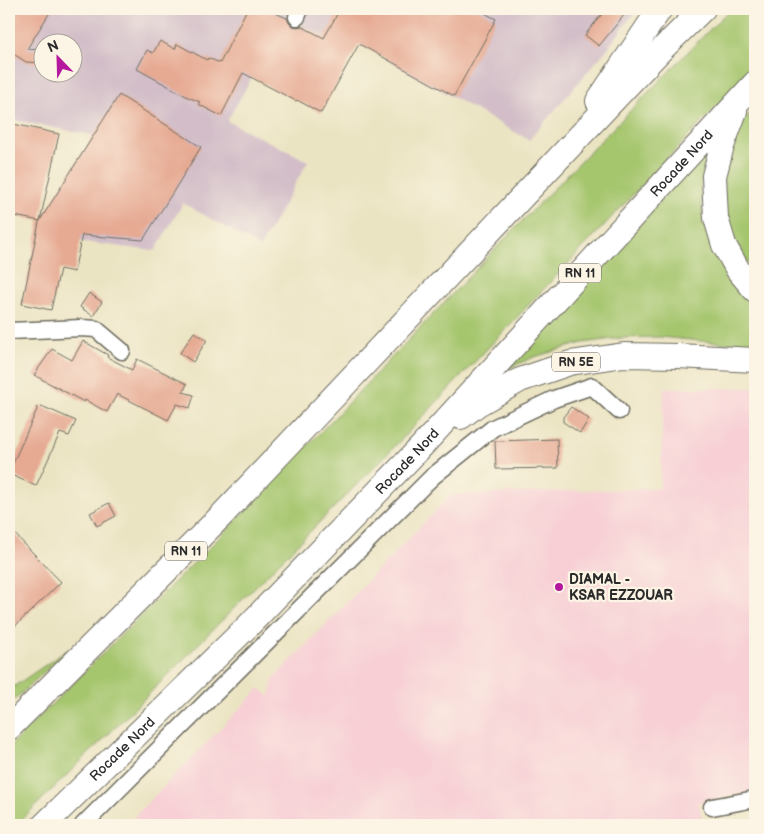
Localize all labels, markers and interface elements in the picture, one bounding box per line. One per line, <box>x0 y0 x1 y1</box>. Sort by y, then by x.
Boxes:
north arrow <box>32 32 82 82</box>
text: N <box>45 37 61 56</box>
street label: Rocade Nord <box>646 126 716 200</box>
road number: RN 11 <box>559 264 601 282</box>
road number: RN 5E <box>552 352 600 372</box>
street label: Rocade Nord <box>372 425 442 498</box>
road number: RN 11 <box>165 542 207 560</box>
place label: DIAMAL - KSAR EZZOUAR <box>569 571 673 604</box>
marker: DIAMAL - KSAR EZZOUAR <box>553 581 565 593</box>
street label: Rocade Nord <box>86 713 158 785</box>

